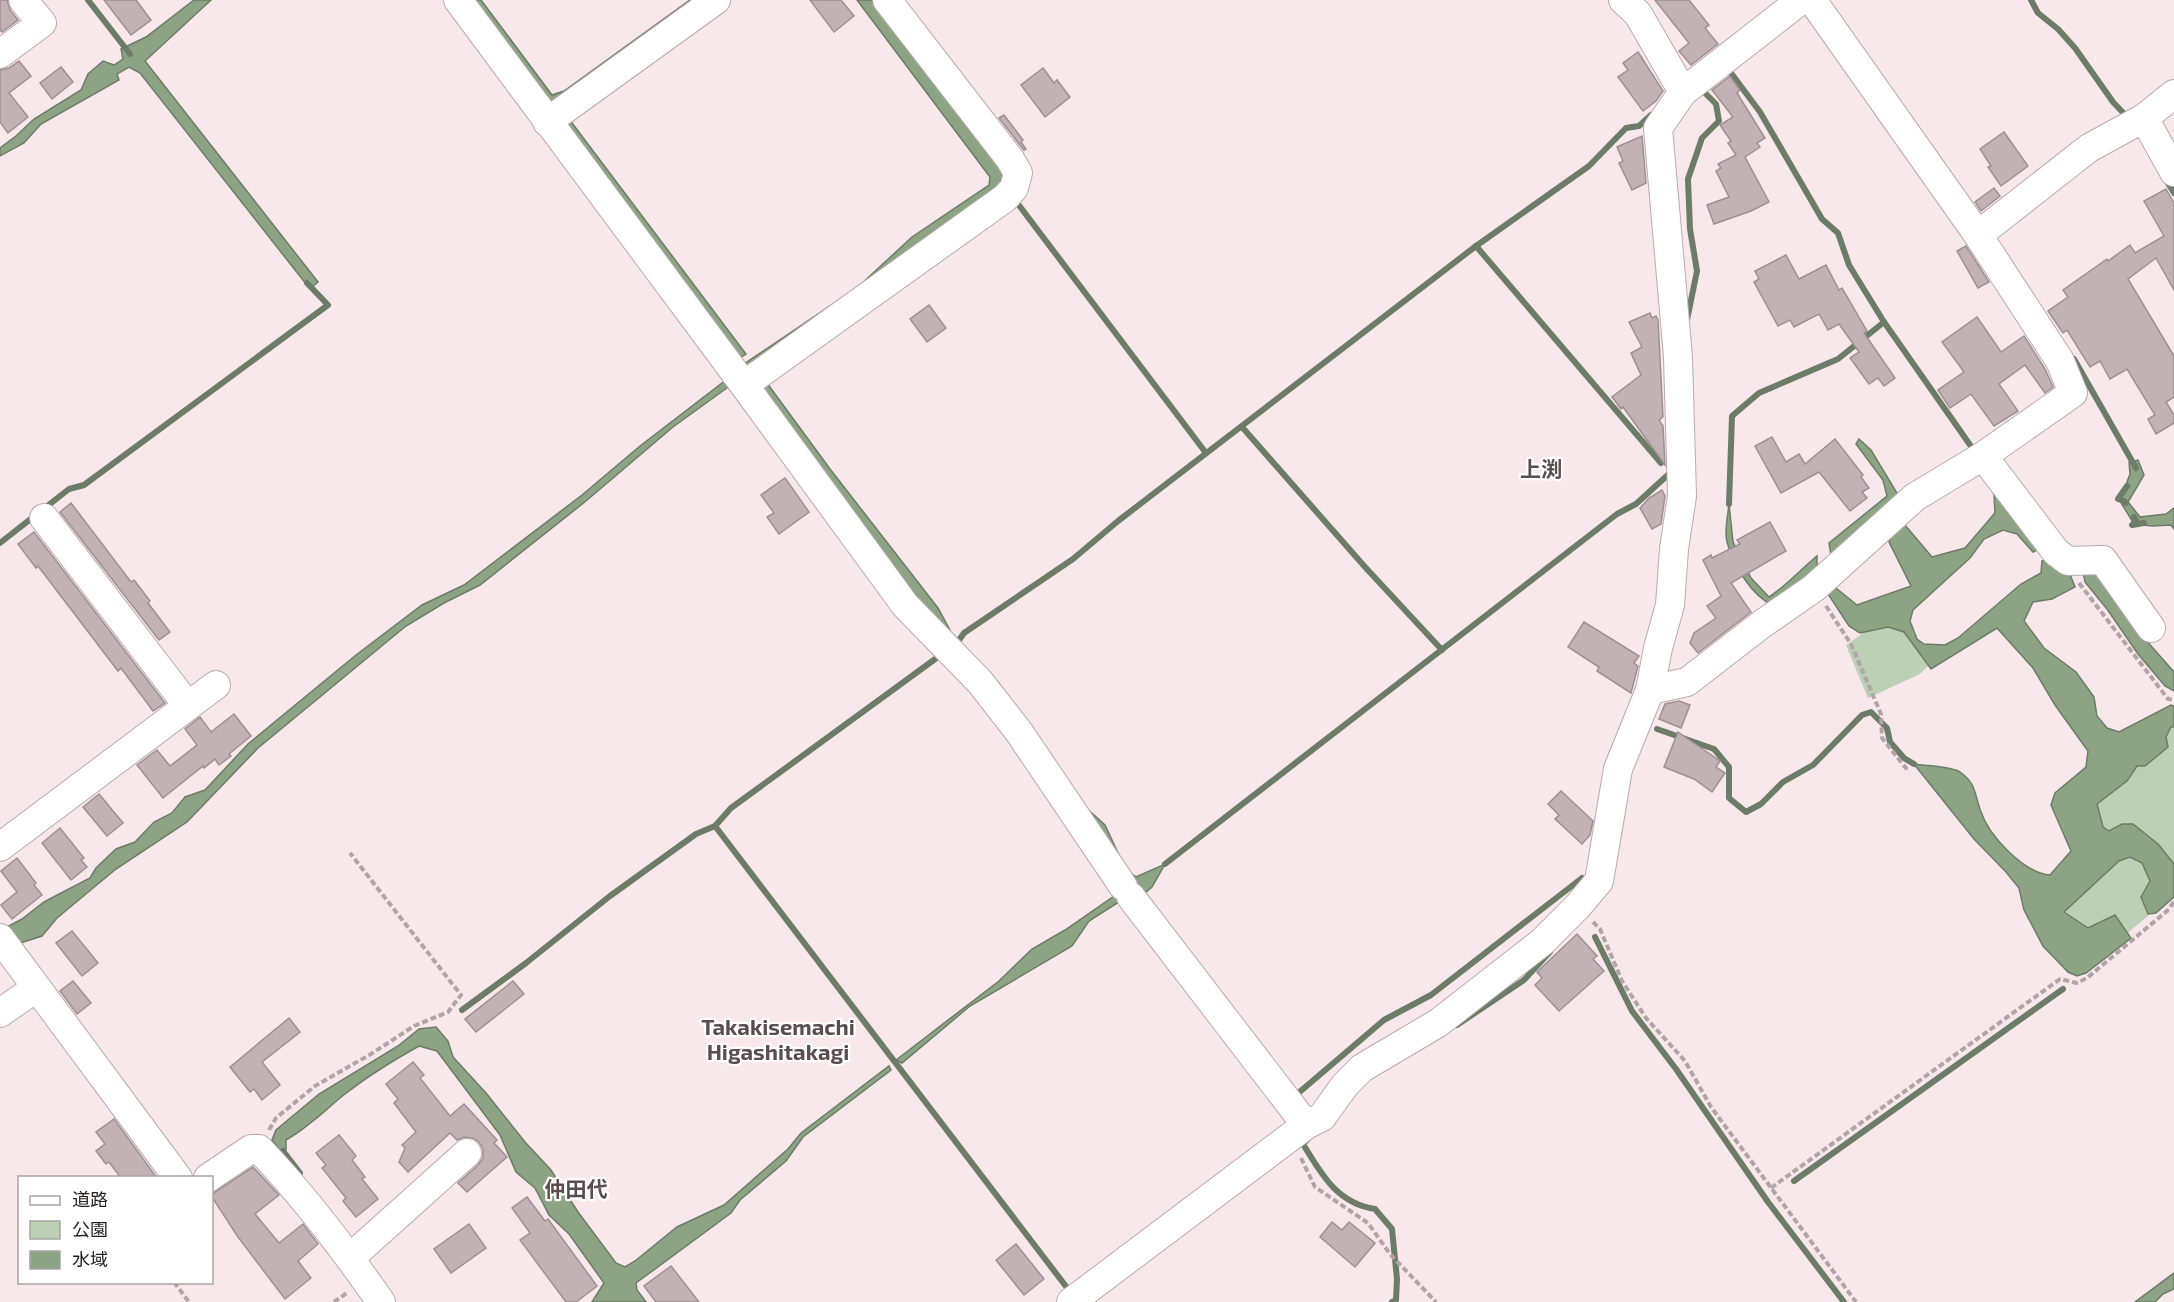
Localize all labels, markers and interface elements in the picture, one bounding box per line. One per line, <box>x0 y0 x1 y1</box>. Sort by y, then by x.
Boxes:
district label: 上渕 <box>1520 456 1562 481</box>
district label: Takakisemachi Higashitakagi <box>701 1013 855 1064</box>
legend <box>18 1176 213 1284</box>
district label: 仲田代 <box>545 1176 608 1201</box>
text: 道路 <box>72 1188 108 1210</box>
text: 公園 <box>72 1218 108 1240</box>
text: 水域 <box>72 1248 108 1270</box>

